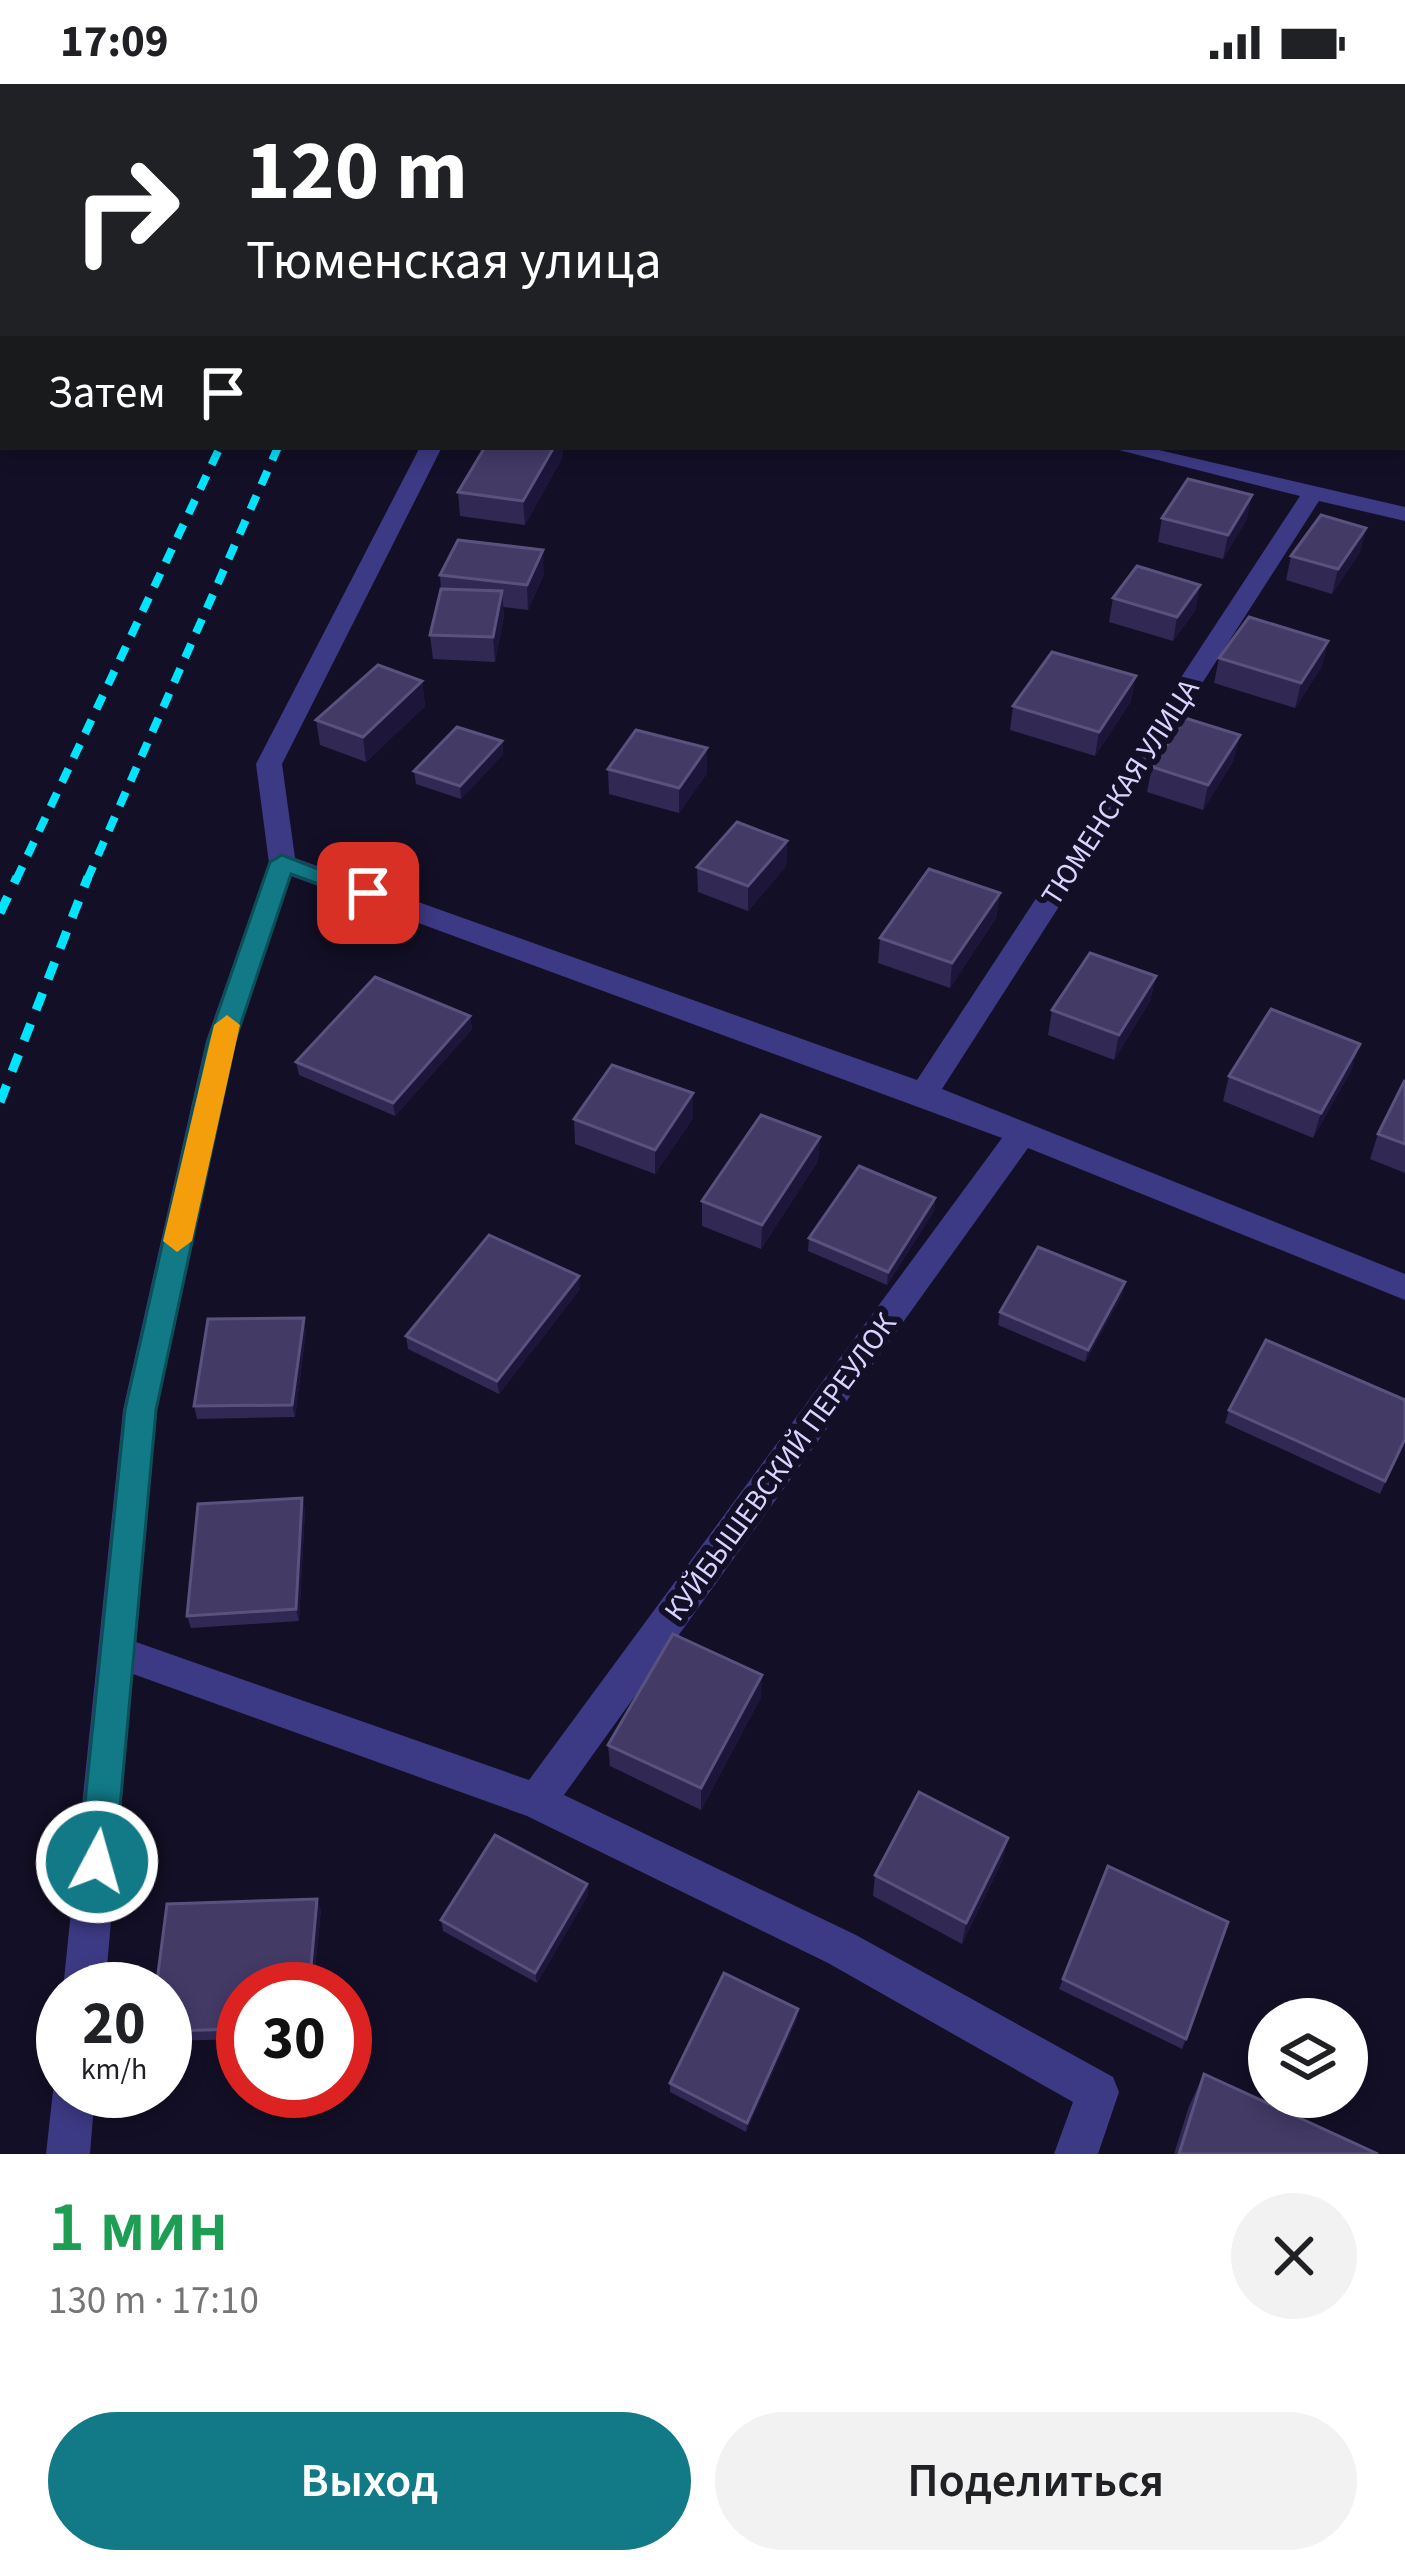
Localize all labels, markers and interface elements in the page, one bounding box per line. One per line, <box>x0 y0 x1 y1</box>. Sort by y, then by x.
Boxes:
text: 17:09 <box>60 10 169 74</box>
text: 120 m <box>246 112 468 232</box>
icon: right <box>48 132 204 288</box>
text: Тюменская улица <box>246 223 662 300</box>
icon: arrive <box>190 360 256 426</box>
text: Затем <box>48 361 166 425</box>
street label: ТЮМЕНСКАЯ УЛИЦА <box>1031 670 1210 914</box>
pin <box>317 842 419 944</box>
icon: arrive <box>335 860 401 926</box>
street label: КУЙБЫШЕВСКИЙ ПЕРЕУЛОК <box>654 1304 907 1630</box>
position arrow <box>34 1799 160 1925</box>
speed limit sign: 30 <box>216 1962 372 2118</box>
text: 20 <box>82 1982 146 2067</box>
map controls <box>1248 1998 1368 2118</box>
button: layers <box>1248 1998 1368 2118</box>
text: km/h <box>81 2048 147 2091</box>
text: 1 мин <box>48 2176 228 2279</box>
button: close <box>1231 2193 1357 2319</box>
text: 130 m · 17:10 <box>48 2273 259 2329</box>
button: Выход <box>48 2412 691 2550</box>
button: Поделиться <box>715 2412 1357 2550</box>

